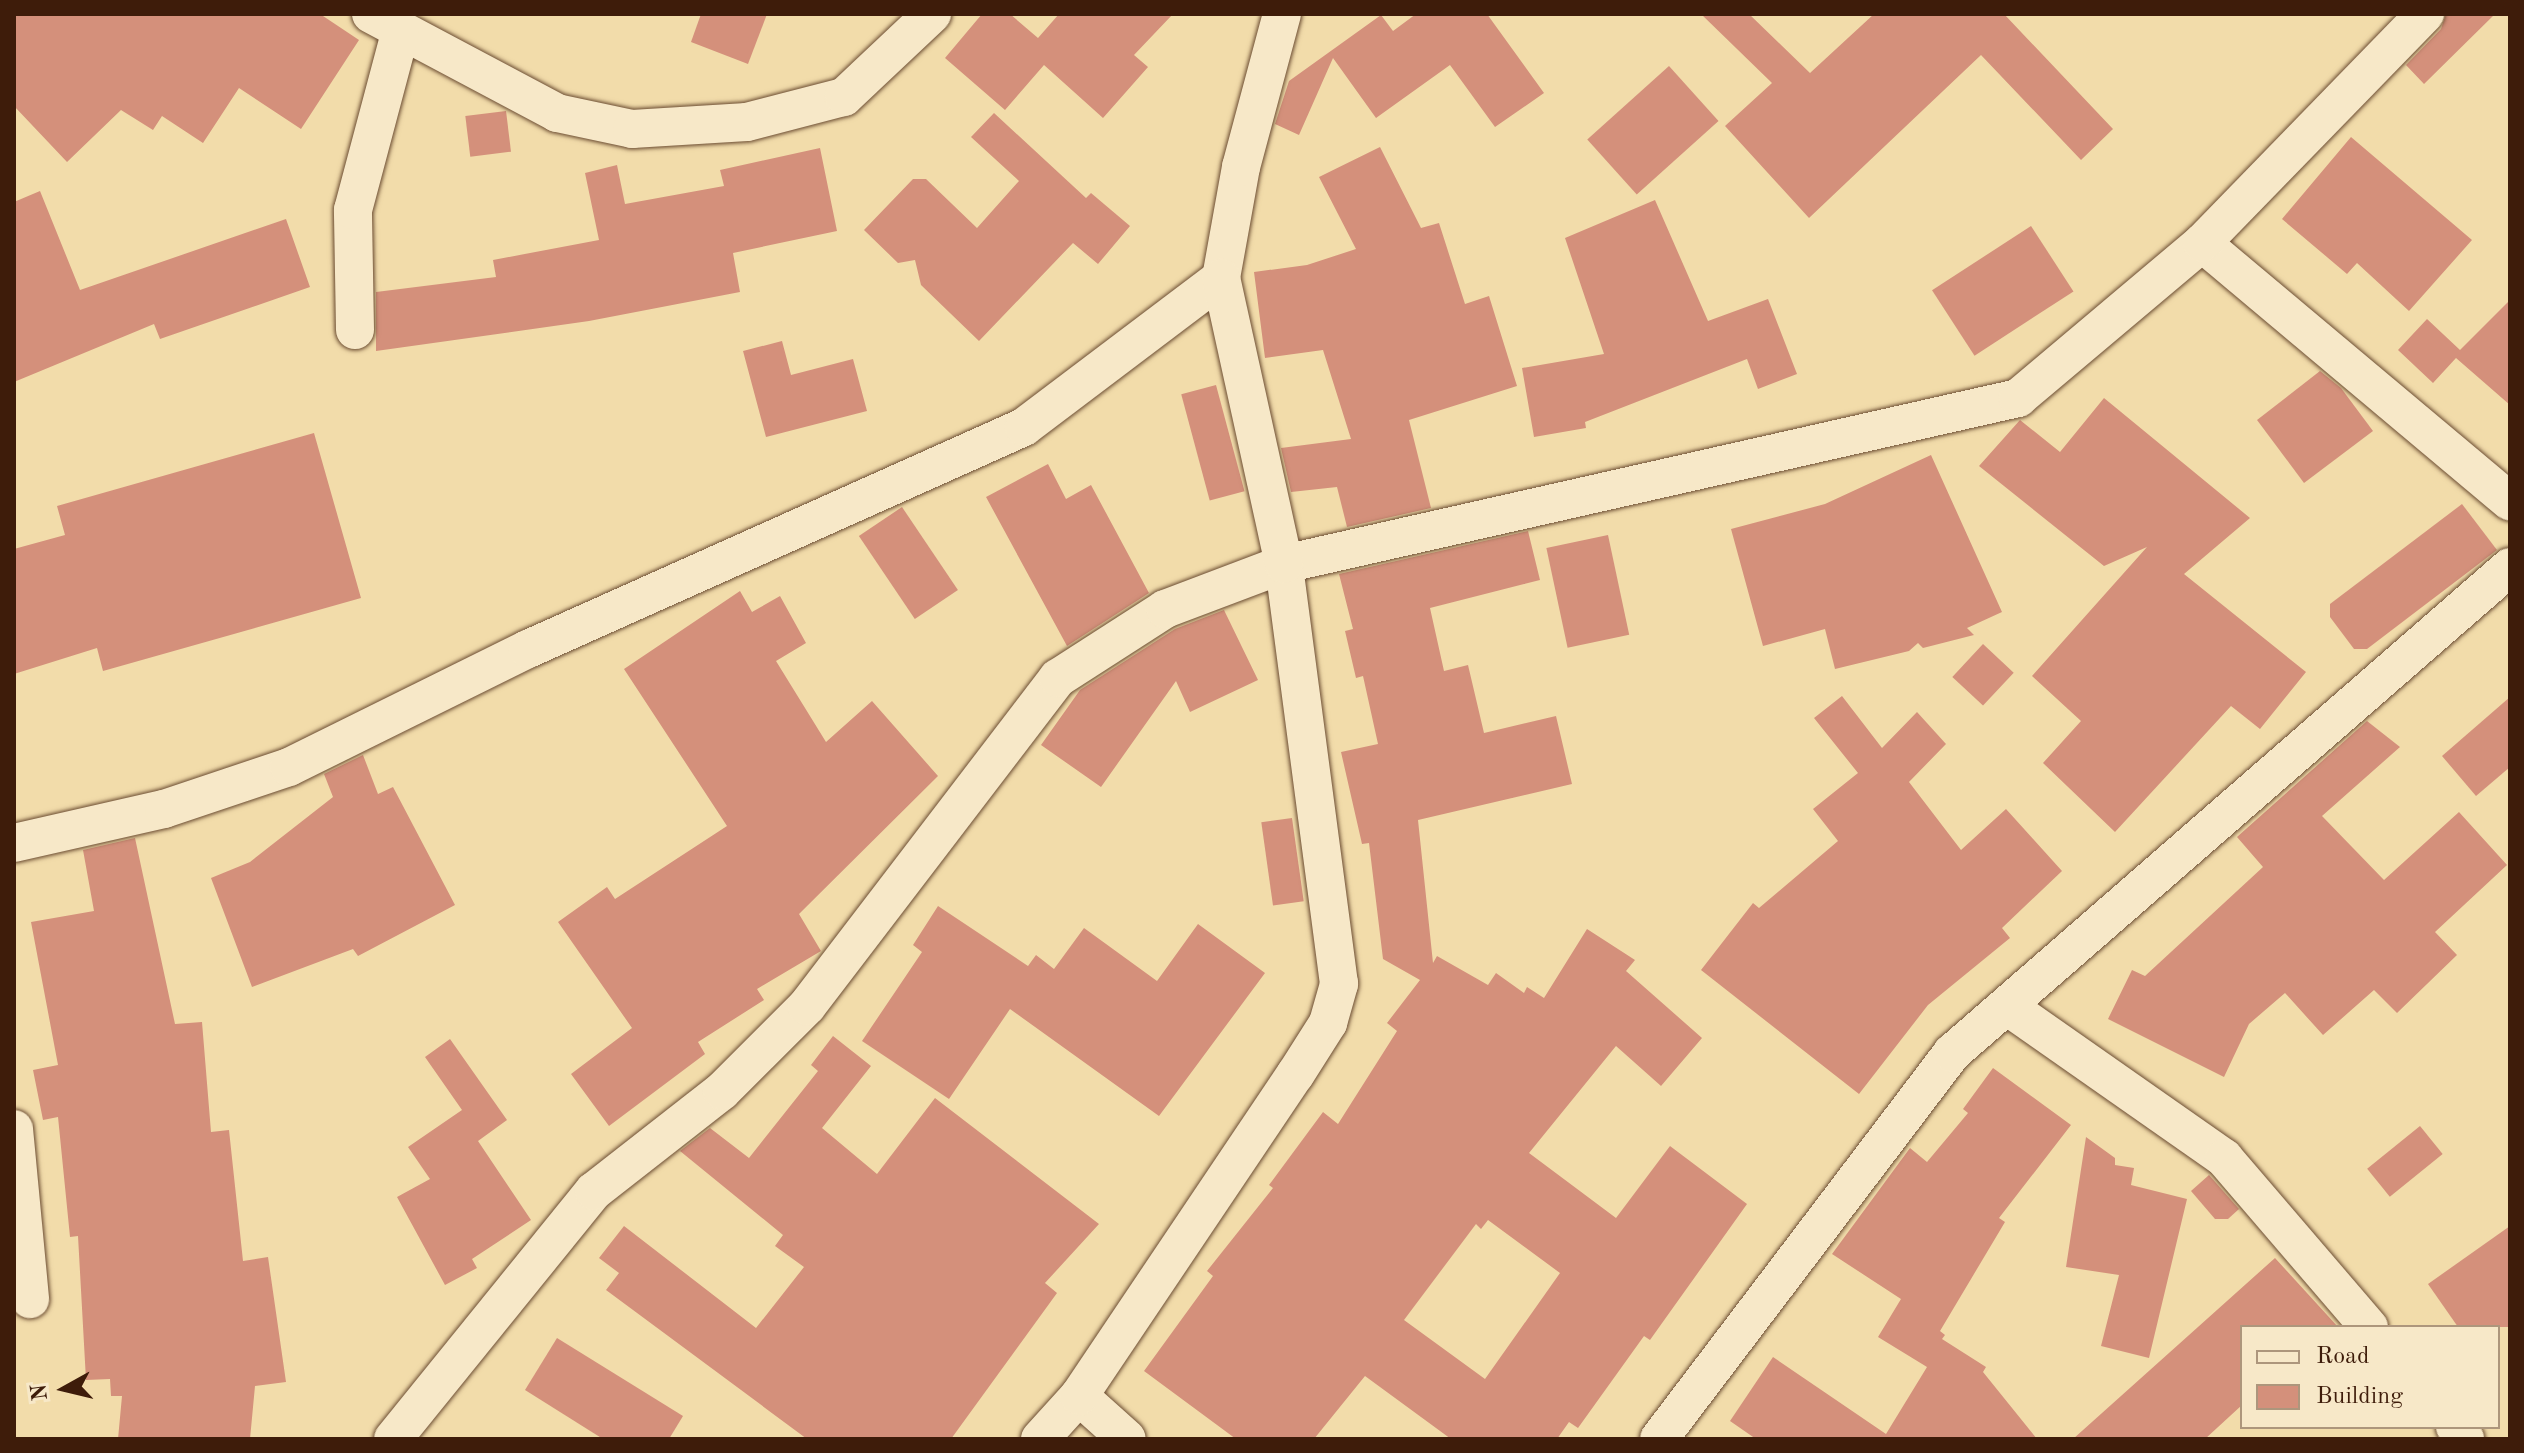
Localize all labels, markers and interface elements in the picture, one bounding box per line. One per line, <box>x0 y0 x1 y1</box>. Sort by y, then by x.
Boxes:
legend <box>2240 1325 2500 1429</box>
text: Road <box>2316 1345 2369 1369</box>
north arrow <box>24 1349 104 1429</box>
text: N <box>28 1382 52 1402</box>
text: Building <box>2316 1385 2403 1409</box>

